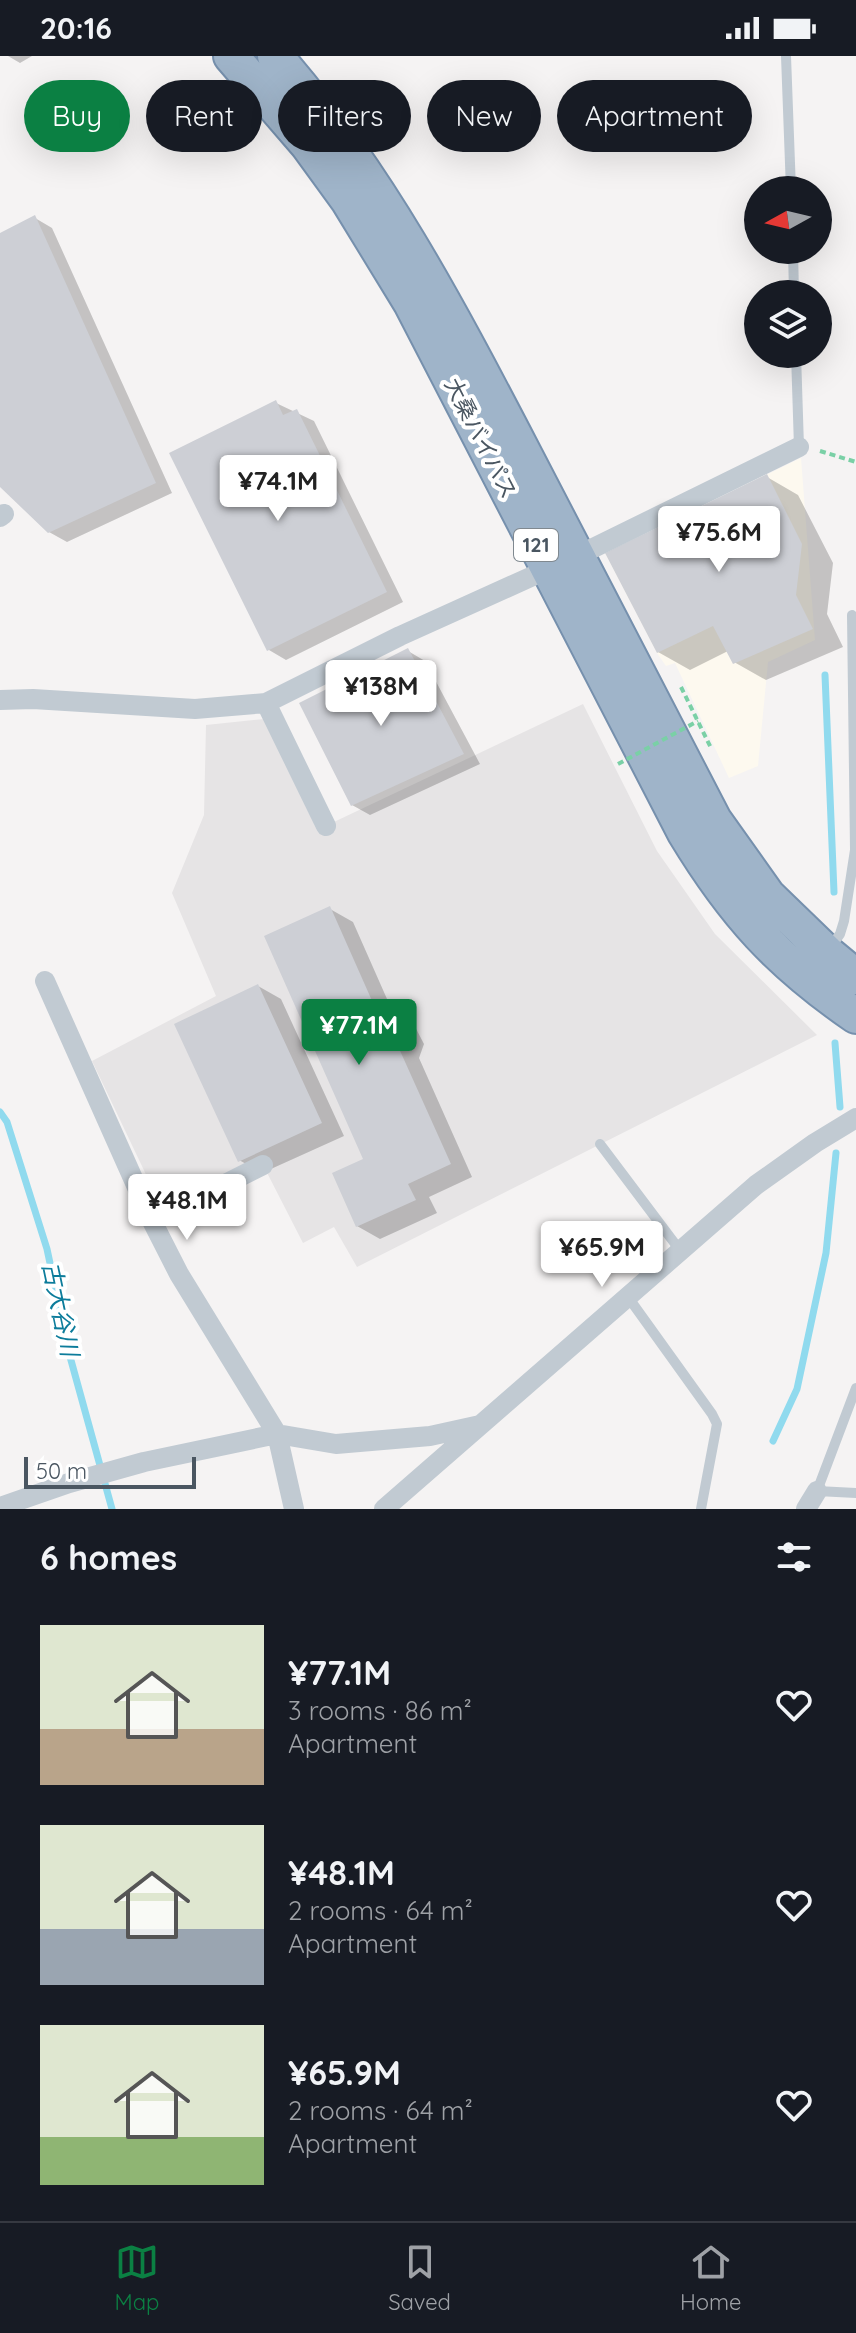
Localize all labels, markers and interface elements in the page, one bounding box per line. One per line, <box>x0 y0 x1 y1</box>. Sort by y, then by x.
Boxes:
text: 20:16 <box>40 9 112 47</box>
chip: Buy <box>24 80 130 152</box>
chip: Rent <box>146 80 262 152</box>
chip: Filters <box>278 80 411 152</box>
chip: New <box>427 80 541 152</box>
chip: Apartment <box>557 80 752 152</box>
north arrow <box>744 176 832 264</box>
map controls <box>744 176 832 368</box>
button: layers <box>744 280 832 368</box>
street label: 大桑バイパス <box>439 373 523 503</box>
pin: ¥74.1M <box>213 455 343 523</box>
text: ¥74.1M <box>238 464 318 497</box>
pin: ¥75.6M <box>654 506 784 574</box>
text: ¥75.6M <box>676 515 762 548</box>
road number: 121 <box>514 529 558 561</box>
pin: ¥138M <box>325 660 437 728</box>
text: ¥138M <box>343 669 419 702</box>
pin: ¥77.1M <box>294 999 424 1067</box>
text: ¥77.1M <box>320 1008 398 1041</box>
pin: ¥48.1M <box>122 1174 252 1242</box>
text: ¥48.1M <box>146 1183 228 1216</box>
pin: ¥65.9M <box>537 1221 667 1289</box>
text: ¥65.9M <box>559 1230 645 1263</box>
water label: 古大谷川 <box>36 1259 86 1362</box>
scale bar <box>24 1453 196 1489</box>
text: 50 m <box>36 1457 87 1485</box>
icon: filters <box>772 1535 816 1579</box>
text: 6 homes <box>40 1536 177 1579</box>
text: ¥77.1M <box>288 1651 391 1694</box>
icon: home <box>104 1657 200 1753</box>
icon: heart <box>772 1683 816 1727</box>
text: 3 rooms · 86 m² <box>288 1694 472 1727</box>
text: Apartment <box>288 1727 417 1760</box>
text: ¥48.1M <box>288 1851 395 1894</box>
icon: home <box>104 1857 200 1953</box>
icon: heart <box>772 1883 816 1927</box>
text: 2 rooms · 64 m² <box>288 1894 473 1927</box>
text: Apartment <box>288 1927 417 1960</box>
text: ¥65.9M <box>288 2051 401 2094</box>
icon: home <box>104 2057 200 2153</box>
icon: heart <box>772 2083 816 2127</box>
text: 2 rooms · 64 m² <box>288 2094 473 2127</box>
text: Apartment <box>288 2127 417 2160</box>
tab: Map <box>114 2240 159 2316</box>
tab: Saved <box>388 2240 451 2316</box>
tab: Home <box>680 2240 742 2316</box>

